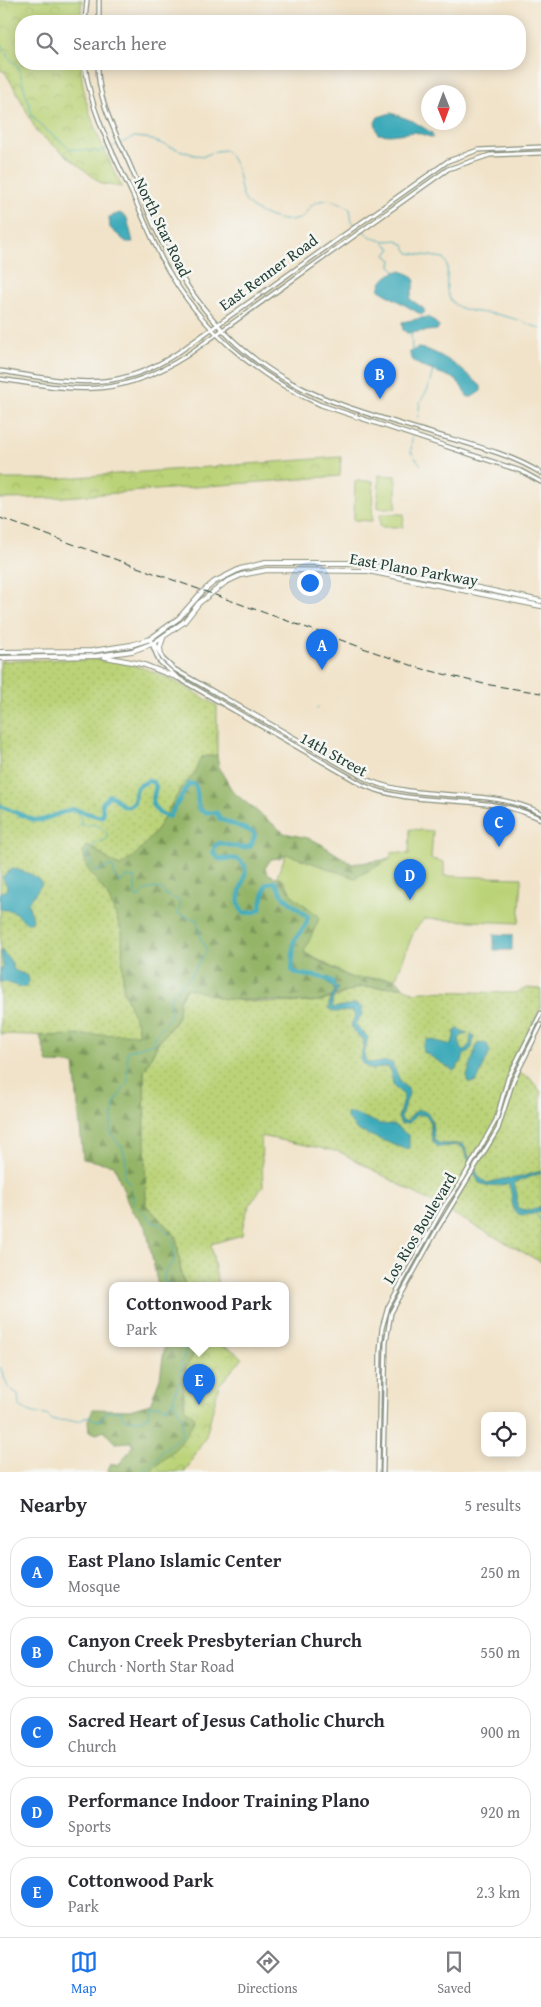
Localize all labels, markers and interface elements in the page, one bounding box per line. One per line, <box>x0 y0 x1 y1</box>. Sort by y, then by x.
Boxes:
search box <box>15 15 526 70</box>
icon: search <box>33 29 61 57</box>
text: Search here <box>73 29 167 57</box>
north arrow <box>421 85 466 130</box>
street label: North Star Road <box>129 173 198 281</box>
street label: East Renner Road <box>214 228 323 316</box>
pin: B <box>364 358 396 399</box>
street label: East Plano Parkway <box>348 546 480 592</box>
your location <box>297 570 323 596</box>
pin: A <box>306 629 338 670</box>
street label: 14th Street <box>296 726 372 783</box>
pin: C <box>483 806 515 847</box>
pin: D <box>394 859 426 900</box>
street label: Los Rios Boulevard <box>376 1168 462 1288</box>
popup <box>109 1282 289 1347</box>
text: Cottonwood Park <box>126 1289 272 1317</box>
text: Park <box>126 1317 157 1341</box>
pin: E <box>183 1364 215 1405</box>
map controls <box>481 1412 526 1457</box>
button: locate <box>481 1412 526 1457</box>
text: Nearby <box>20 1489 87 1520</box>
text: 5 results <box>464 1493 521 1517</box>
text: East Plano Islamic Center <box>68 1546 282 1574</box>
text: A <box>32 1560 42 1584</box>
text: 250 m <box>480 1560 520 1584</box>
text: Mosque <box>68 1574 120 1598</box>
text: Canyon Creek Presbyterian Church <box>68 1626 362 1654</box>
text: B <box>32 1640 42 1664</box>
text: 550 m <box>480 1640 520 1664</box>
text: Church · North Star Road <box>68 1654 234 1678</box>
text: Sacred Heart of Jesus Catholic Church <box>68 1706 385 1734</box>
text: C <box>32 1720 42 1744</box>
text: 900 m <box>480 1720 520 1744</box>
text: Church <box>68 1734 117 1758</box>
text: Performance Indoor Training Plano <box>68 1786 370 1814</box>
text: D <box>32 1800 42 1824</box>
text: 920 m <box>480 1800 520 1824</box>
text: Sports <box>68 1814 111 1838</box>
text: Cottonwood Park <box>68 1866 214 1894</box>
text: E <box>33 1880 41 1904</box>
text: 2.3 km <box>476 1880 520 1904</box>
text: Park <box>68 1894 99 1918</box>
tab: Map <box>70 1948 98 1998</box>
tab: Directions <box>237 1948 298 1998</box>
tab: Saved <box>437 1948 471 1998</box>

